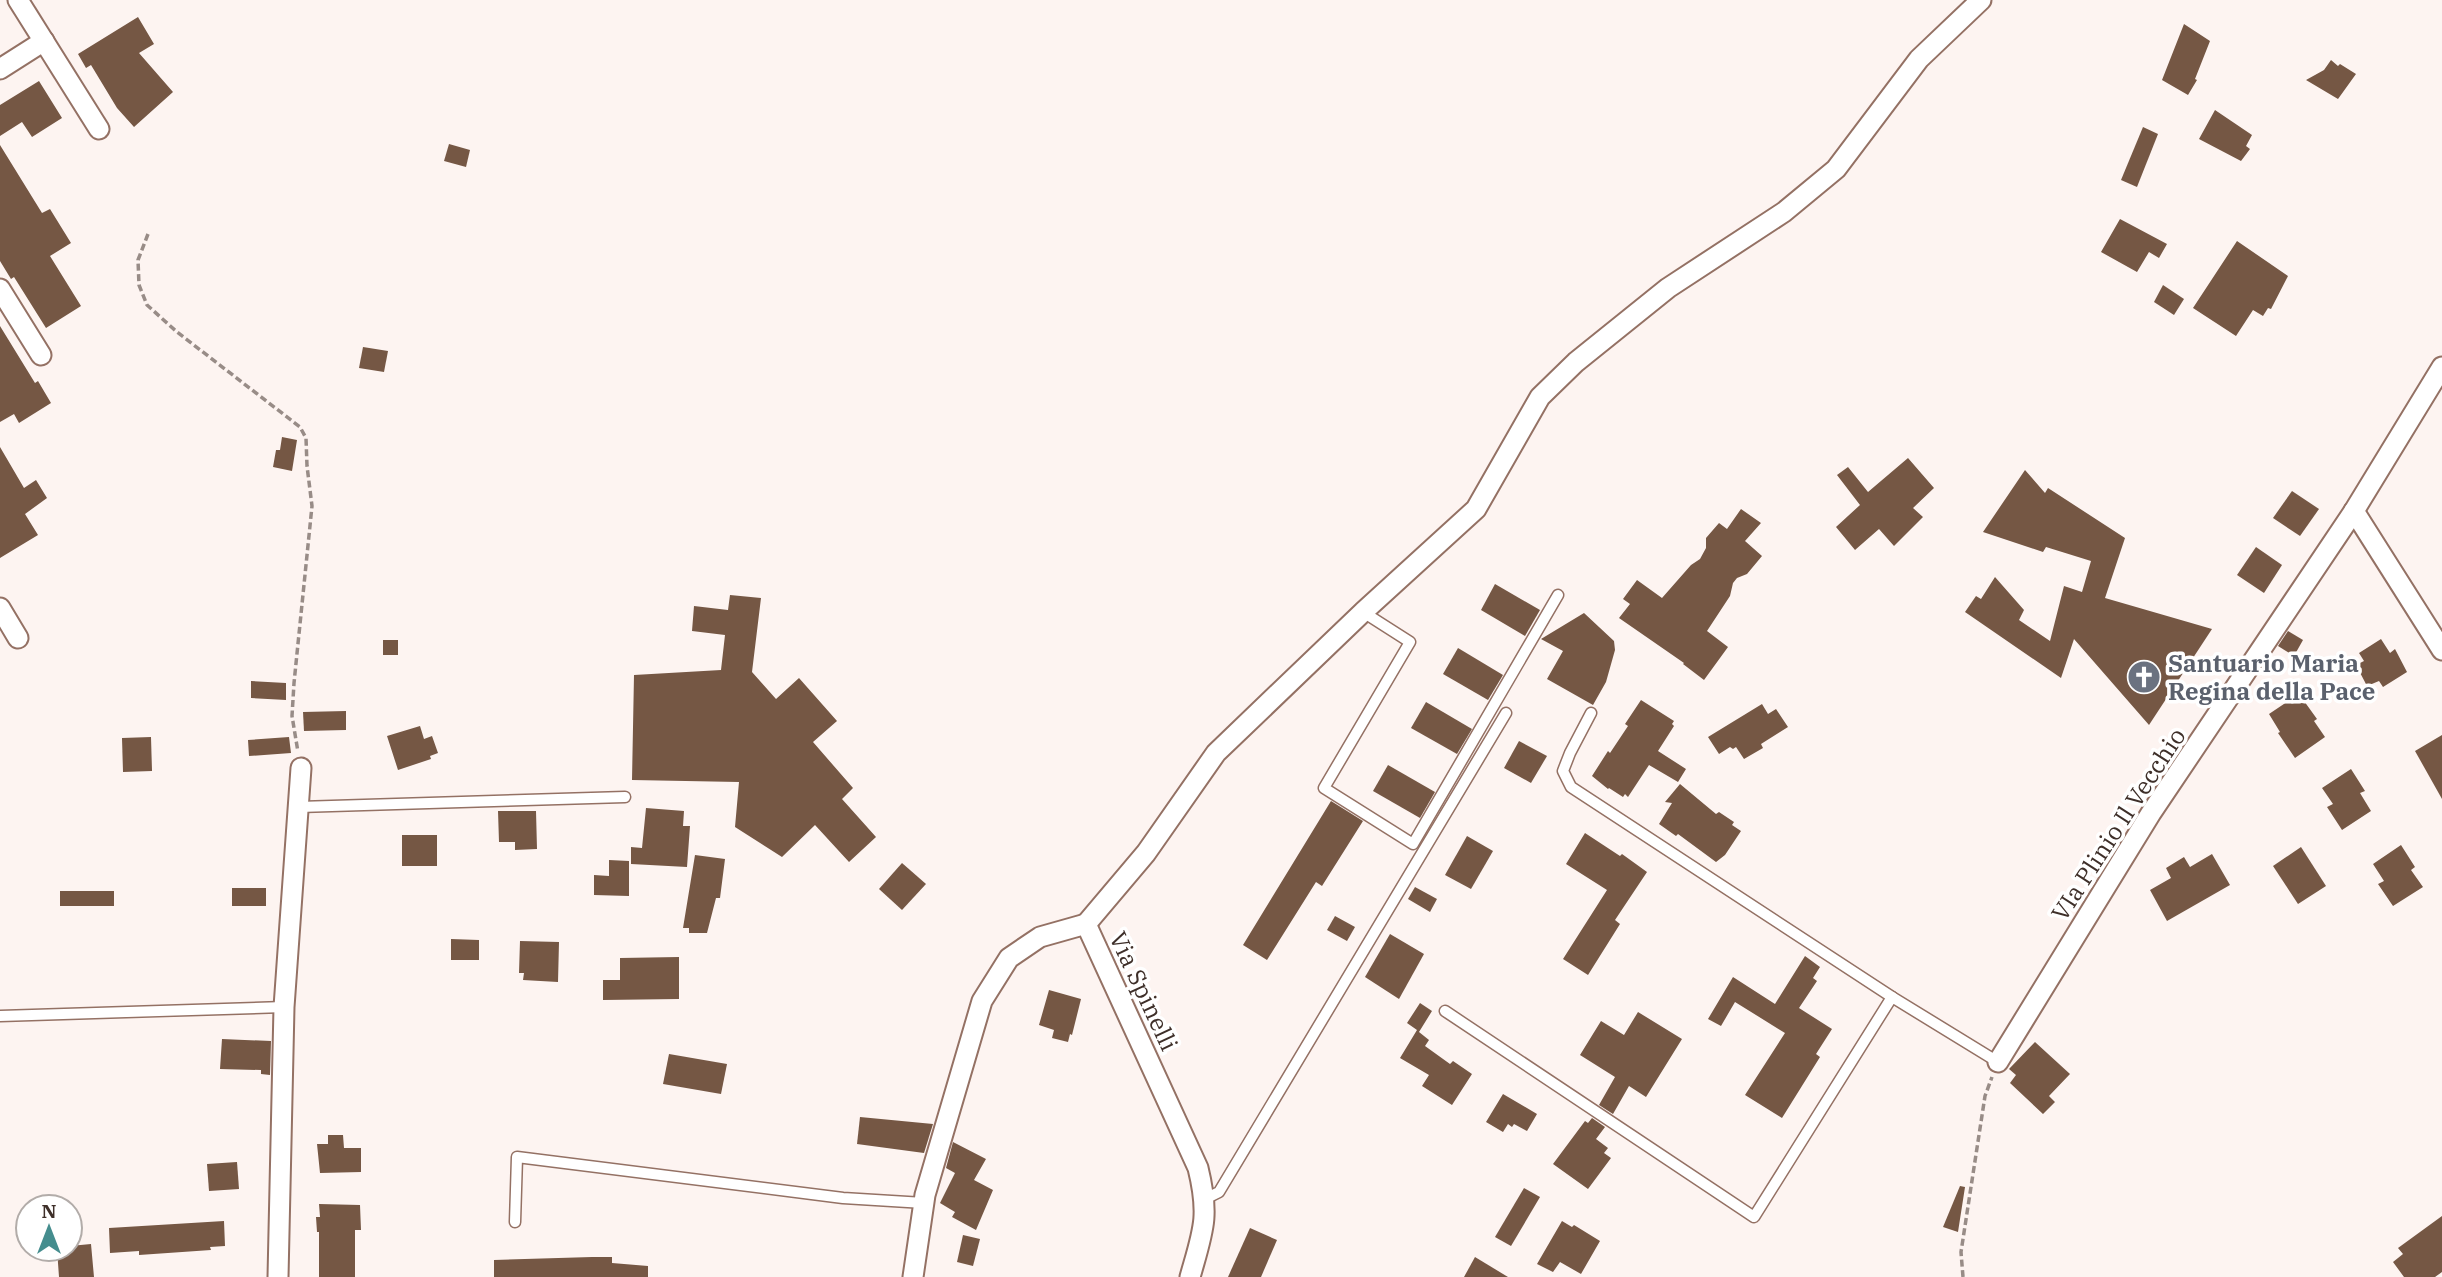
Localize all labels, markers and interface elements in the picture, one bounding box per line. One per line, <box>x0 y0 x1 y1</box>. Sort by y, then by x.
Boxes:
place label: Santuario Maria Regina della Pace <box>2168 647 2375 707</box>
church icon: Santuario Maria Regina della Pace <box>2125 658 2163 696</box>
street label: VIa Plinio Il Vecchio <box>2044 721 2192 927</box>
street label: Via Spinelli <box>1102 926 1186 1056</box>
north arrow <box>14 1193 84 1263</box>
text: N <box>41 1199 57 1223</box>

